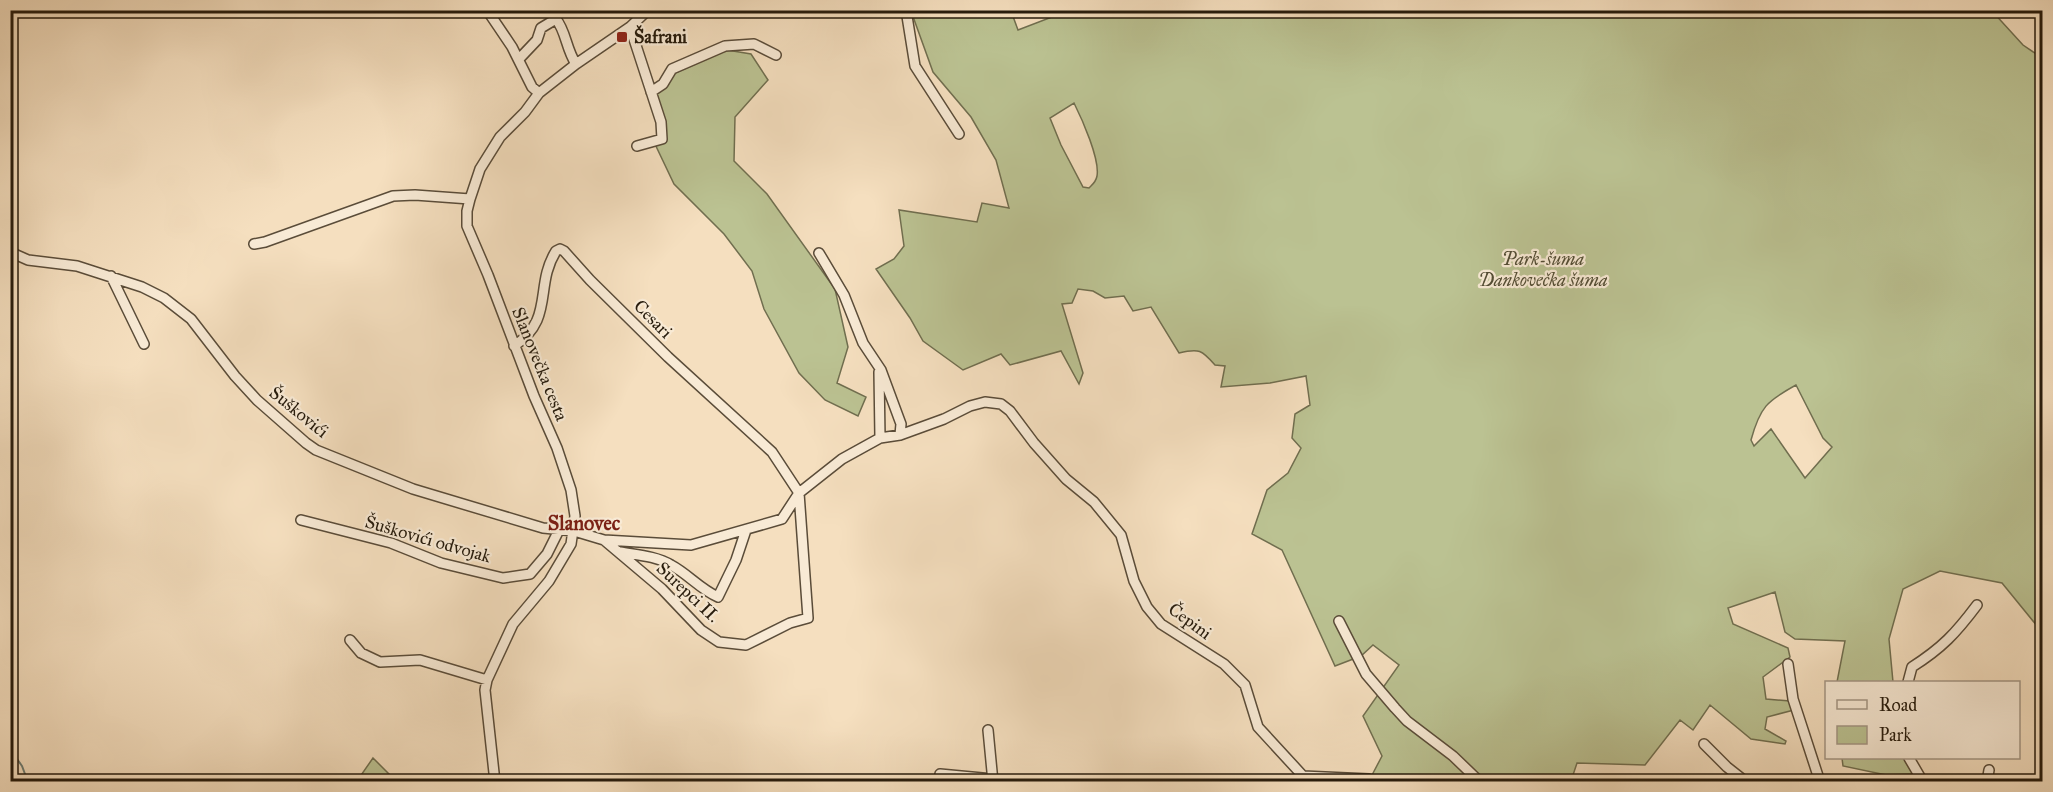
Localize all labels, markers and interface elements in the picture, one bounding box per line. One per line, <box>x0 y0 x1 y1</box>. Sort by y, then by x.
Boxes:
place label: Šafrani <box>634 25 688 48</box>
marker: Šafrani <box>615 30 629 44</box>
park label: Park-šuma Dankovečka šuma <box>1478 248 1608 291</box>
street label: Cesari <box>629 295 677 343</box>
street label: Slanovečka cesta <box>507 304 573 424</box>
street label: Šuškovići <box>265 381 334 443</box>
street label: Šuškovići odvojak <box>363 510 494 568</box>
district label: Slanovec <box>548 511 621 535</box>
street label: Surepci II. <box>652 557 724 627</box>
street label: Čepini <box>1164 597 1217 644</box>
legend <box>1825 681 2020 759</box>
text: Road <box>1879 694 1917 716</box>
text: Park <box>1879 724 1912 746</box>

